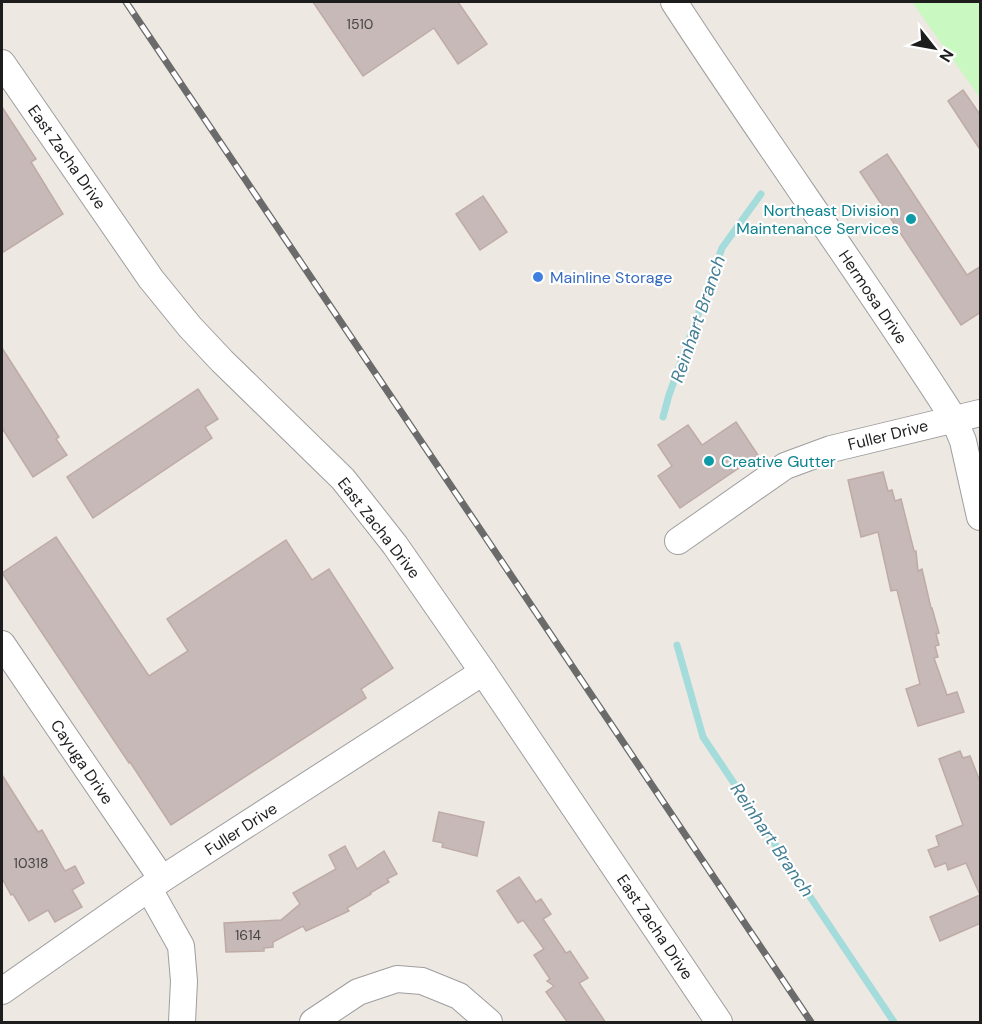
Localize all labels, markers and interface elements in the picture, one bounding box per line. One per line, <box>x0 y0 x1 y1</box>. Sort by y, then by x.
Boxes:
house number: 1510 <box>347 15 373 33</box>
north arrow <box>904 18 964 78</box>
text: N <box>934 45 958 66</box>
street label: East Zacha Drive <box>23 101 111 213</box>
place label: Northeast Division Maintenance Services <box>736 200 899 239</box>
marker: Northeast Division Maintenance Services <box>904 212 918 226</box>
street label: Hermosa Drive <box>834 246 912 348</box>
water label: Reinhart Branch <box>665 252 731 386</box>
place label: Mainline Storage <box>550 267 672 288</box>
marker: Mainline Storage <box>531 270 545 284</box>
street label: Fuller Drive <box>846 415 930 455</box>
place label: Creative Gutter <box>721 451 836 472</box>
marker: Creative Gutter <box>702 454 716 468</box>
street label: East Zacha Drive <box>333 473 425 583</box>
street label: Cayuga Drive <box>46 716 118 808</box>
water label: Reinhart Branch <box>725 778 819 902</box>
street label: Fuller Drive <box>201 798 281 860</box>
house number: 10318 <box>14 854 48 872</box>
street label: East Zacha Drive <box>612 870 698 984</box>
house number: 1614 <box>235 926 262 944</box>

